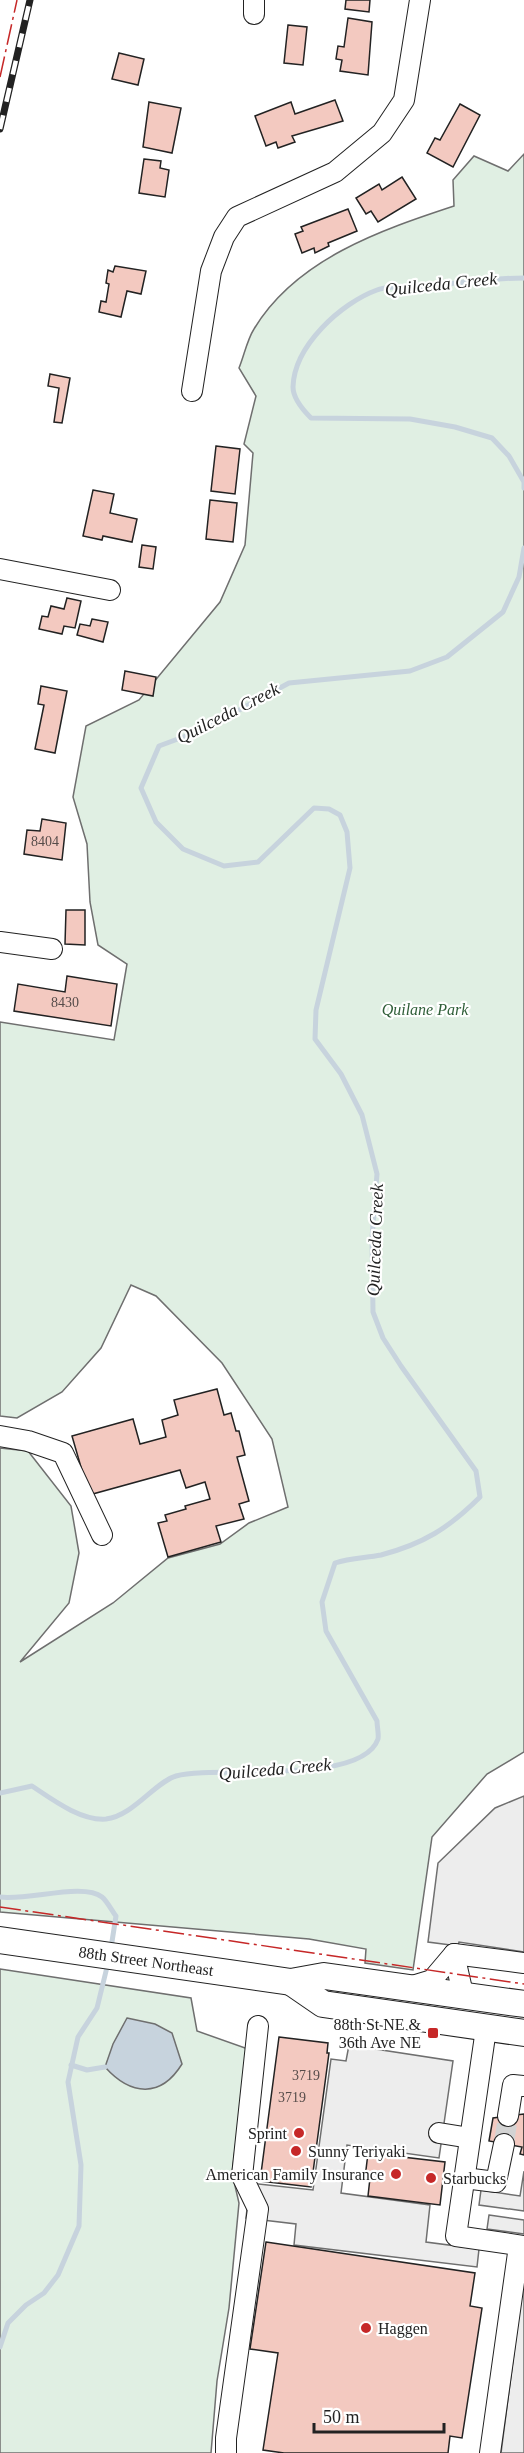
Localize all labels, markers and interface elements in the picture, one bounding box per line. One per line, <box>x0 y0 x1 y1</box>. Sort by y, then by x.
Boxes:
water label: Quilceda Creek <box>384 268 499 300</box>
water label: Quilceda Creek <box>173 678 284 748</box>
house number: 8404 <box>31 834 59 849</box>
house number: 8430 <box>51 995 79 1010</box>
park label: Quilane Park <box>382 1001 469 1018</box>
water label: Quilceda Creek <box>363 1182 387 1297</box>
water label: Quilceda Creek <box>218 1754 333 1784</box>
street label: 88th Street Northeast <box>77 1943 215 1979</box>
place label: 88th St NE & 36th Ave NE <box>333 2016 422 2051</box>
marker: 88th St NE & 36th Ave NE <box>426 2026 440 2040</box>
house number: 3719 <box>292 2068 320 2083</box>
house number: 3719 <box>278 2090 306 2105</box>
place label: Sprint <box>248 2125 288 2143</box>
marker: Sprint <box>292 2126 306 2140</box>
place label: Sunny Teriyaki <box>308 2143 406 2161</box>
marker: Sunny Teriyaki <box>289 2144 303 2158</box>
place label: American Family Insurance <box>205 2166 384 2184</box>
marker: American Family Insurance <box>389 2167 403 2181</box>
place label: Starbucks <box>443 2170 506 2187</box>
marker: Starbucks <box>424 2171 438 2185</box>
place label: Haggen <box>378 2320 428 2338</box>
marker: Haggen <box>359 2321 373 2335</box>
scale bar <box>314 2396 444 2434</box>
text: 50 m <box>323 2407 360 2427</box>

